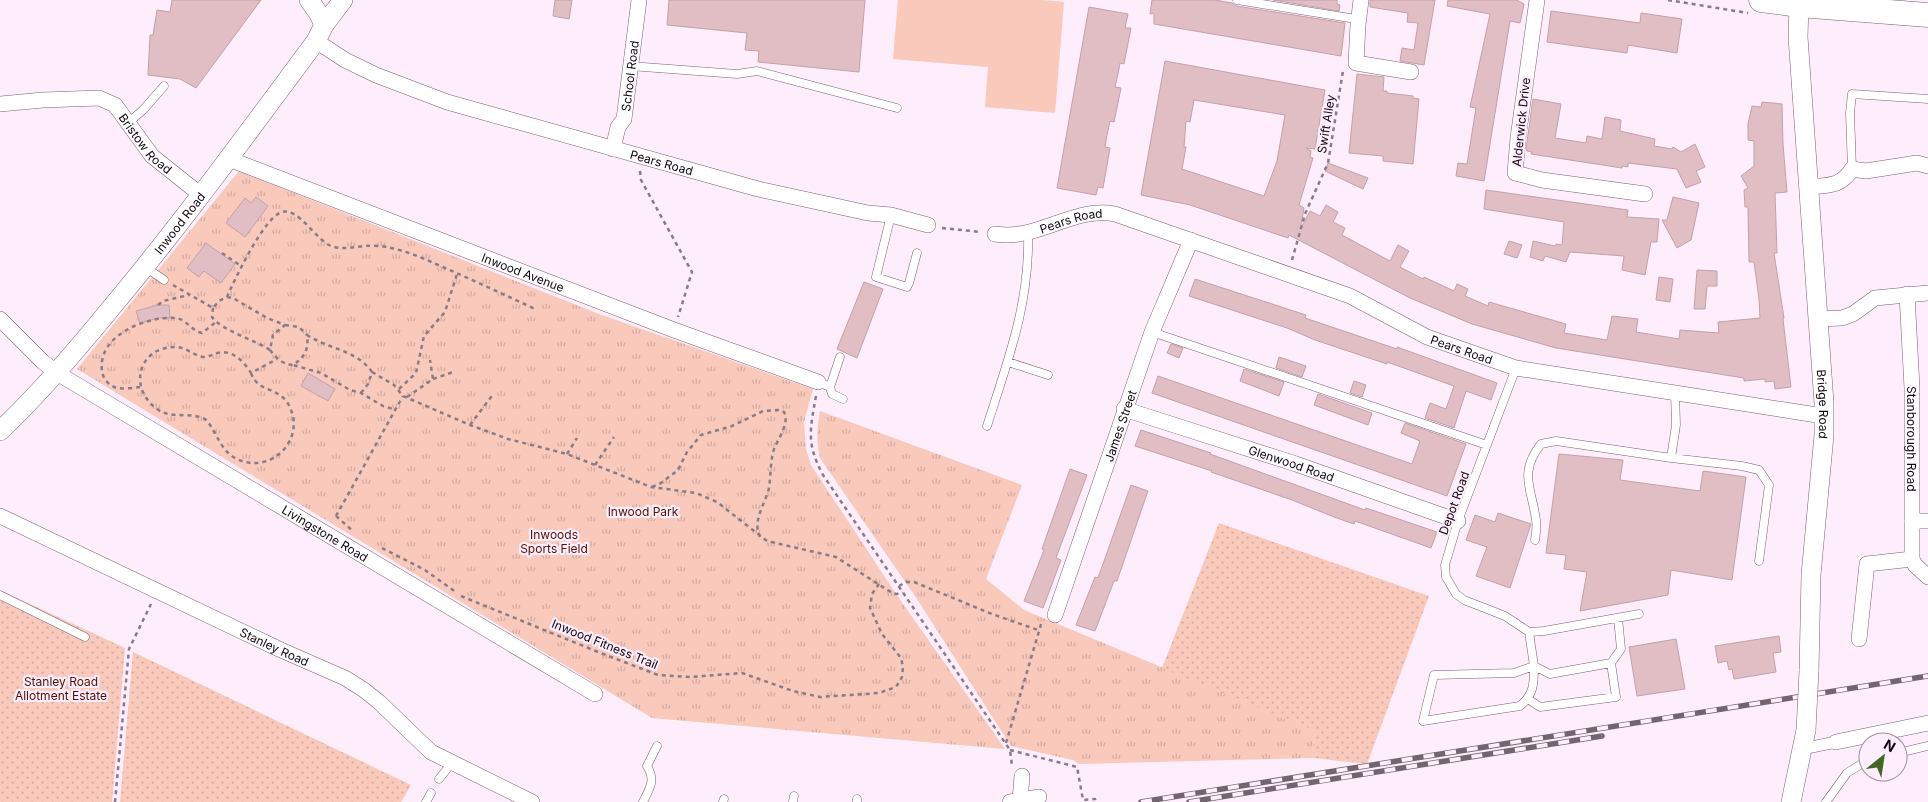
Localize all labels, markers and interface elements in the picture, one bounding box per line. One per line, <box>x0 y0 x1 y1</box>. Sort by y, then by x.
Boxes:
street label: School Road <box>618 40 641 112</box>
street label: Alderwick Drive <box>1509 77 1533 167</box>
street label: Swift Alley <box>1314 93 1338 154</box>
street label: Bristow Road <box>116 110 175 177</box>
street label: Pears Road <box>629 146 695 178</box>
street label: Inwood Road <box>151 189 208 257</box>
street label: Pears Road <box>1038 205 1103 236</box>
street label: Inwood Avenue <box>480 249 566 295</box>
street label: Pears Road <box>1429 331 1495 367</box>
street label: Bridge Road <box>1814 369 1832 440</box>
street label: Stanborough Road <box>1905 386 1920 492</box>
street label: James Street <box>1101 388 1139 464</box>
street label: Glenwood Road <box>1247 442 1336 484</box>
street label: Depot Road <box>1436 469 1472 537</box>
street label: Livingstone Road <box>280 502 371 565</box>
park label: Inwood Park <box>608 504 679 519</box>
park label: Inwoods Sports Field <box>520 527 588 556</box>
street label: Inwood Fitness Trail <box>550 616 660 672</box>
street label: Stanley Road <box>238 624 311 669</box>
park label: Stanley Road Allotment Estate <box>15 674 107 703</box>
north arrow <box>1858 732 1908 782</box>
text: N <box>1881 735 1899 755</box>

